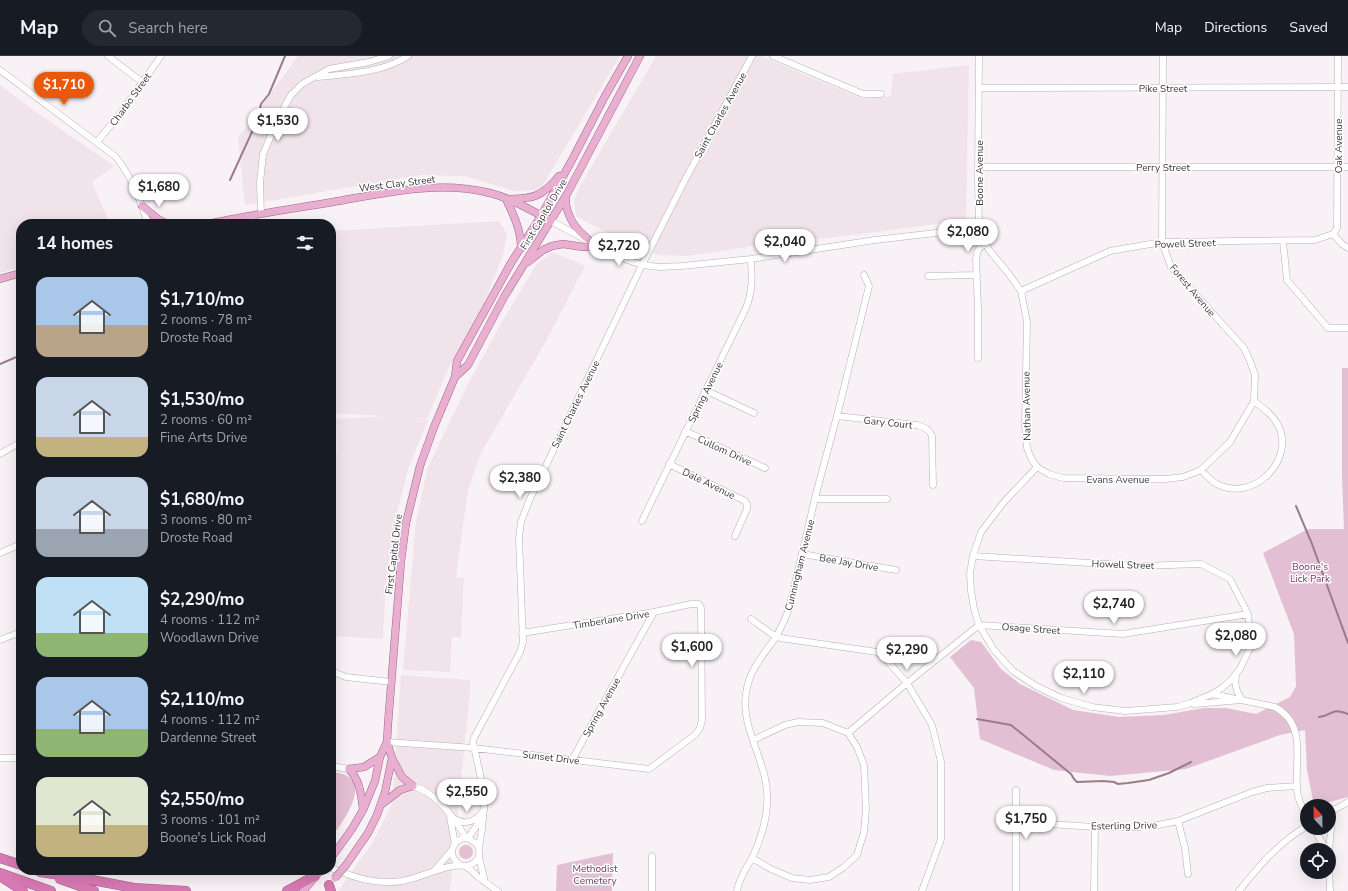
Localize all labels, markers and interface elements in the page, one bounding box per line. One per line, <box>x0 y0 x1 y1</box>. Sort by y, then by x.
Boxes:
search box <box>82 10 362 46</box>
text: Map <box>20 15 58 41</box>
icon: search <box>96 17 118 39</box>
text: Search here <box>128 18 208 38</box>
text: Map <box>1155 18 1182 37</box>
text: Directions <box>1204 18 1267 37</box>
text: Saved <box>1289 18 1328 37</box>
street label: Charbo Street <box>107 70 155 129</box>
street label: Saint Charles Avenue <box>691 70 750 161</box>
pin: $1,710 <box>31 72 97 106</box>
text: $1,710 <box>43 76 85 94</box>
street label: Pike Street <box>1139 82 1188 96</box>
pin: $1,530 <box>245 108 311 142</box>
text: $1,530 <box>257 112 299 130</box>
street label: Oak Avenue <box>1332 119 1346 173</box>
street label: Boone Avenue <box>973 140 987 206</box>
street label: Perry Street <box>1136 161 1190 175</box>
street label: West Clay Street <box>358 172 436 196</box>
pin: $1,680 <box>126 174 192 208</box>
street label: First Capitol Drive <box>517 176 571 253</box>
text: $1,680 <box>138 178 180 196</box>
pin: $2,080 <box>935 219 1001 253</box>
text: $2,080 <box>947 223 989 241</box>
pin: $2,040 <box>752 229 818 263</box>
text: 14 homes <box>36 232 113 255</box>
icon: filters <box>294 232 316 254</box>
pin: $2,720 <box>586 233 652 267</box>
text: $2,040 <box>764 233 806 251</box>
street label: Powell Street <box>1154 236 1216 252</box>
text: $2,720 <box>598 237 640 255</box>
street label: Forest Avenue <box>1166 261 1218 320</box>
text: $1,710/mo <box>160 288 244 311</box>
icon: home <box>68 293 116 341</box>
text: 2 rooms · 78 m² <box>160 311 252 329</box>
text: Droste Road <box>160 329 233 347</box>
street label: Saint Charles Avenue <box>548 358 603 451</box>
street label: Spring Avenue <box>685 360 727 425</box>
street label: Nathan Avenue <box>1019 371 1035 441</box>
text: $1,530/mo <box>160 388 244 411</box>
icon: home <box>68 393 116 441</box>
text: 2 rooms · 60 m² <box>160 411 252 429</box>
street label: Gary Court <box>863 413 914 433</box>
text: Fine Arts Drive <box>160 429 247 447</box>
street label: Cullom Drive <box>695 432 754 470</box>
pin: $2,380 <box>487 465 553 499</box>
street label: Dale Avenue <box>680 465 737 503</box>
text: $2,380 <box>499 469 541 487</box>
street label: Evans Avenue <box>1086 473 1150 487</box>
text: $1,680/mo <box>160 488 244 511</box>
icon: home <box>68 493 116 541</box>
text: 3 rooms · 80 m² <box>160 511 252 529</box>
street label: First Capitol Drive <box>382 513 406 595</box>
street label: Cunningham Avenue <box>782 518 818 612</box>
text: Droste Road <box>160 529 233 547</box>
street label: Bee Jay Drive <box>818 551 880 575</box>
street label: Howell Street <box>1091 557 1155 573</box>
park label: Boone's Lick Park <box>1290 560 1331 586</box>
text: $2,290/mo <box>160 588 244 611</box>
pin: $2,740 <box>1081 591 1147 625</box>
icon: home <box>68 593 116 641</box>
text: $2,740 <box>1093 595 1135 613</box>
street label: Timberlane Drive <box>572 607 650 633</box>
text: 4 rooms · 112 m² <box>160 611 260 629</box>
street label: Osage Street <box>1001 620 1061 638</box>
pin: $2,080 <box>1203 623 1269 657</box>
text: $2,080 <box>1215 627 1257 645</box>
text: Woodlawn Drive <box>160 629 259 647</box>
pin: $1,600 <box>659 634 725 668</box>
pin: $2,290 <box>874 637 940 671</box>
text: $1,600 <box>671 638 713 656</box>
text: $2,290 <box>886 641 928 659</box>
pin: $2,110 <box>1051 661 1117 695</box>
text: $2,110 <box>1063 665 1105 683</box>
street label: Spring Avenue <box>580 675 624 740</box>
text: $2,110/mo <box>160 688 244 711</box>
icon: home <box>68 693 116 741</box>
text: 4 rooms · 112 m² <box>160 711 260 729</box>
text: Dardenne Street <box>160 729 256 747</box>
street label: Sunset Drive <box>522 748 580 768</box>
pin: $2,550 <box>434 779 500 813</box>
text: $2,550 <box>446 783 488 801</box>
text: $2,550/mo <box>160 788 244 811</box>
icon: home <box>68 793 116 841</box>
north arrow <box>1300 799 1336 835</box>
map controls <box>1300 799 1336 879</box>
pin: $1,750 <box>993 806 1059 840</box>
text: $1,750 <box>1005 810 1047 828</box>
text: 3 rooms · 101 m² <box>160 811 260 829</box>
street label: Esterling Drive <box>1091 818 1157 834</box>
text: Boone's Lick Road <box>160 829 266 847</box>
button: locate <box>1300 843 1336 879</box>
park label: Methodist Cemetery <box>572 862 618 888</box>

